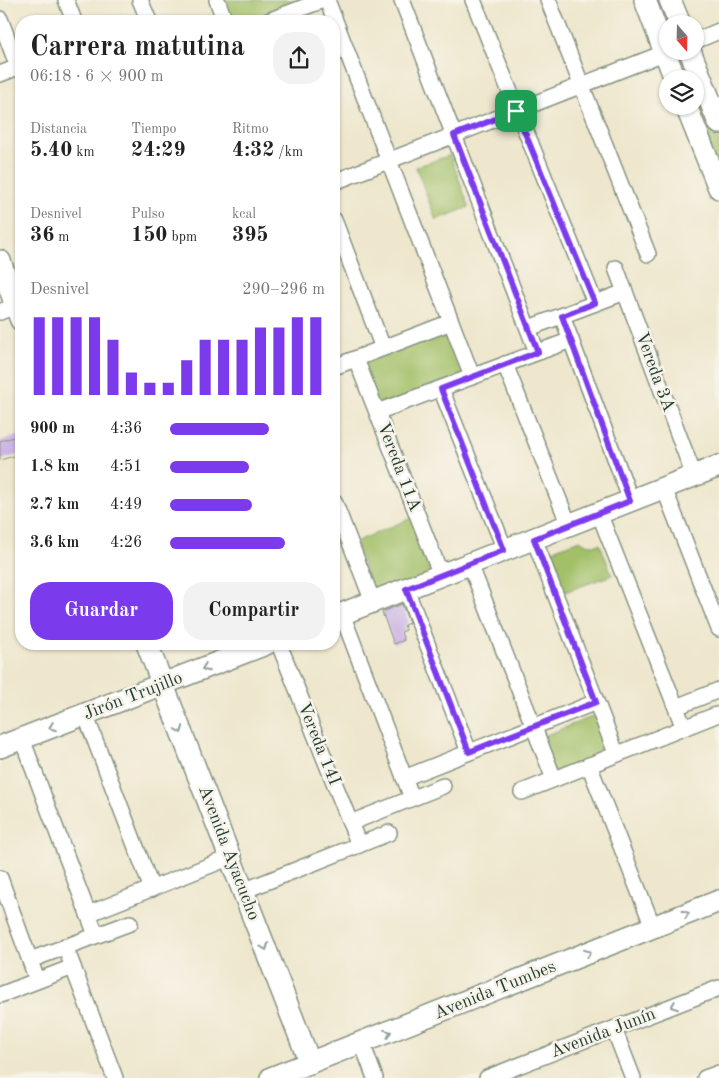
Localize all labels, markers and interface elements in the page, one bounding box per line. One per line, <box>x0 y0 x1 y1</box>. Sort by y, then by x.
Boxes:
north arrow <box>659 15 704 60</box>
map controls <box>659 15 704 115</box>
button: share <box>273 32 325 84</box>
text: Carrera matutina <box>30 34 245 62</box>
text: 06:18 · 6 × 900 m <box>30 69 163 85</box>
button: layers <box>659 70 704 115</box>
pin <box>495 90 537 132</box>
icon: arrive <box>502 97 530 125</box>
text: Distancia <box>30 122 87 136</box>
text: Tiempo <box>131 122 177 136</box>
text: Ritmo <box>232 122 269 136</box>
text: 5.40 <box>30 140 72 161</box>
text: 24:29 <box>131 140 186 161</box>
text: 4:32 <box>232 140 274 161</box>
text: km <box>72 145 95 159</box>
text: /km <box>274 145 303 159</box>
text: Desnivel <box>30 207 82 221</box>
text: Pulso <box>131 207 165 221</box>
text: kcal <box>232 207 256 221</box>
text: 36 <box>30 225 54 246</box>
text: 150 <box>131 225 168 246</box>
text: 395 <box>232 225 269 246</box>
text: m <box>54 230 69 244</box>
text: bpm <box>168 230 197 244</box>
text: Desnivel <box>30 282 89 298</box>
text: 290–296 m <box>242 282 325 298</box>
street label: Vereda 3A <box>632 330 678 415</box>
street label: Vereda 11A <box>374 420 424 514</box>
text: 900 m <box>30 421 75 437</box>
text: 4:36 <box>110 421 142 437</box>
text: 1.8 km <box>30 459 79 475</box>
text: 4:51 <box>110 459 142 475</box>
text: 2.7 km <box>30 497 79 513</box>
text: 4:49 <box>110 497 142 513</box>
text: 3.6 km <box>30 535 79 551</box>
text: 4:26 <box>110 535 142 551</box>
button: Guardar <box>30 582 173 640</box>
button: Compartir <box>183 582 325 640</box>
one-way arrow <box>201 662 209 672</box>
street label: Jirón Trujillo <box>81 669 185 723</box>
street label: Vereda 14I <box>294 700 344 788</box>
one-way arrow <box>48 721 57 731</box>
one-way arrow <box>174 725 184 734</box>
street label: Avenida Ayacucho <box>195 783 263 923</box>
one-way arrow <box>681 910 690 920</box>
one-way arrow <box>259 942 269 950</box>
one-way arrow <box>583 949 592 959</box>
street label: Avenida Tumbes <box>432 957 559 1023</box>
one-way arrow <box>670 1000 678 1010</box>
street label: Avenida Junín <box>548 1005 658 1061</box>
one-way arrow <box>383 1028 392 1039</box>

